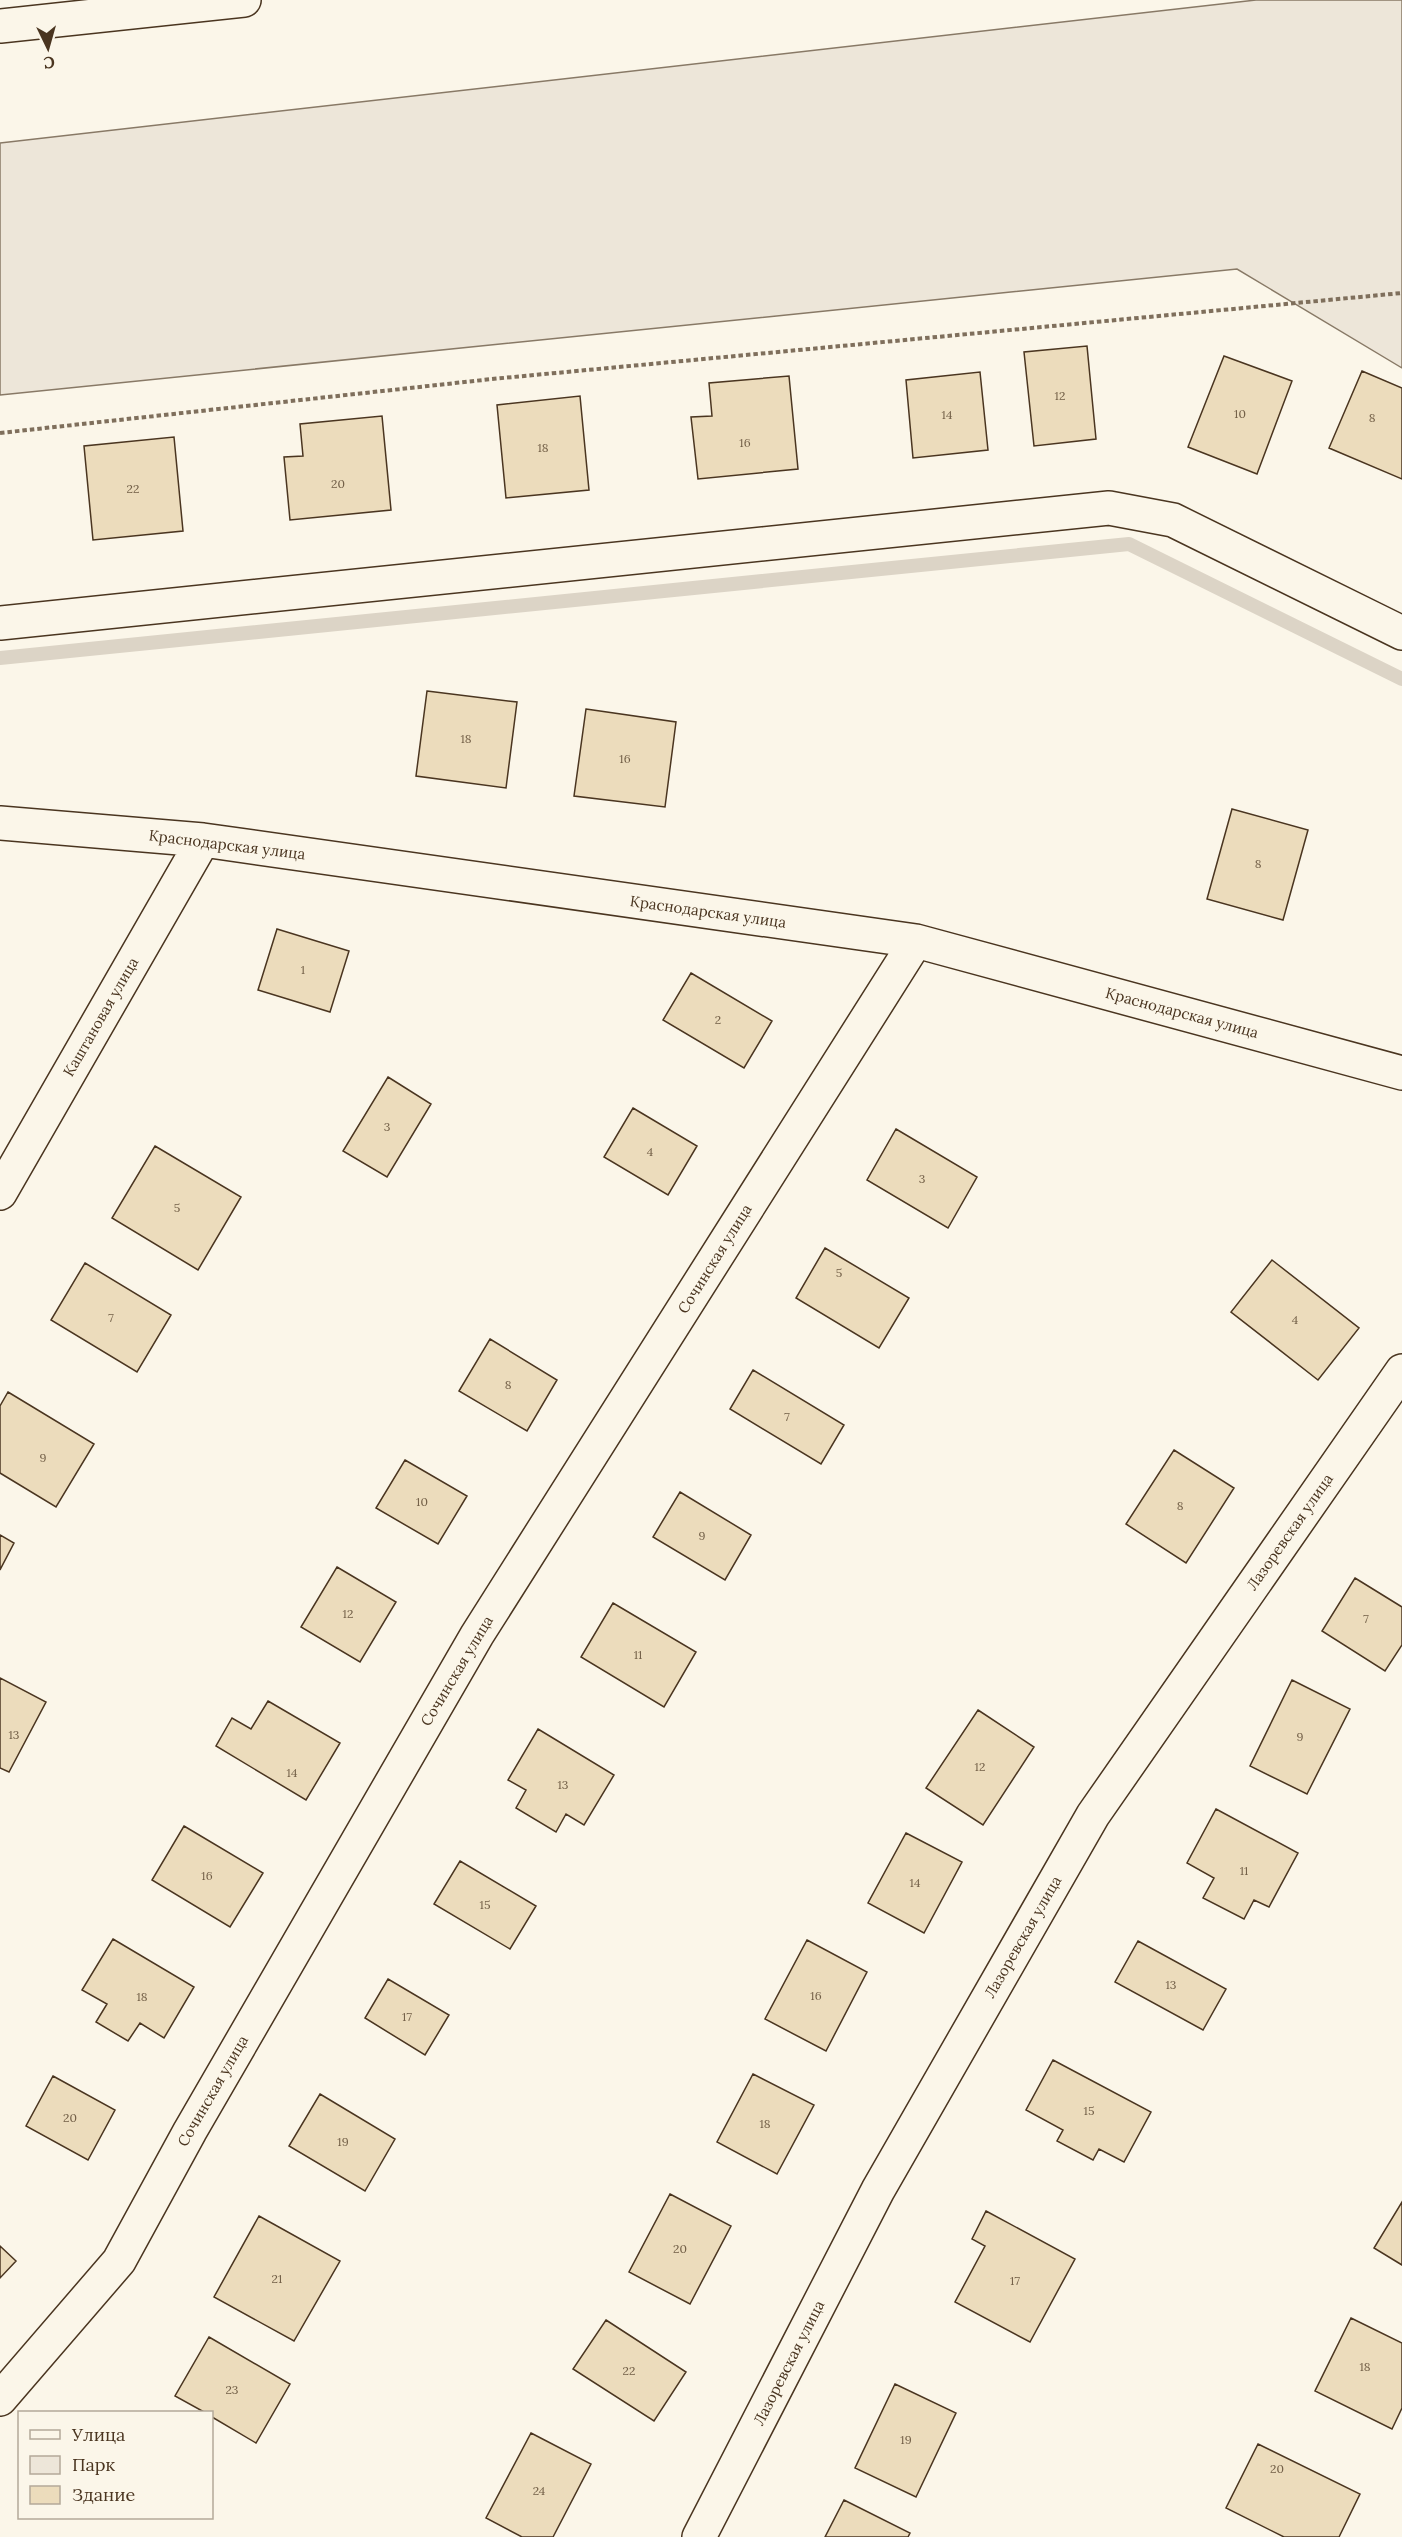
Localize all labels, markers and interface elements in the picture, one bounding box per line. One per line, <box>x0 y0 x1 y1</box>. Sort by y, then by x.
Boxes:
north arrow <box>18 18 78 78</box>
text: С <box>43 53 56 73</box>
house number: 12 <box>1055 388 1065 403</box>
house number: 10 <box>1234 406 1246 421</box>
house number: 14 <box>942 407 953 422</box>
house number: 8 <box>1369 410 1376 425</box>
house number: 16 <box>739 435 751 450</box>
house number: 18 <box>537 440 549 455</box>
house number: 20 <box>331 476 345 491</box>
house number: 22 <box>127 481 139 496</box>
house number: 18 <box>460 731 472 746</box>
house number: 16 <box>619 751 631 766</box>
street label: Краснодарская улица <box>148 825 307 864</box>
house number: 8 <box>1255 856 1262 871</box>
street label: Краснодарская улица <box>629 891 788 932</box>
street label: Каштановая улица <box>59 954 143 1080</box>
house number: 1 <box>301 962 305 977</box>
street label: Краснодарская улица <box>1104 983 1261 1042</box>
house number: 2 <box>715 1012 721 1027</box>
house number: 3 <box>384 1119 391 1134</box>
house number: 4 <box>647 1144 654 1159</box>
house number: 3 <box>919 1171 926 1186</box>
house number: 5 <box>174 1200 180 1215</box>
street label: Сочинская улица <box>673 1200 756 1317</box>
house number: 5 <box>836 1265 842 1280</box>
house number: 7 <box>108 1310 114 1325</box>
house number: 4 <box>1292 1312 1299 1327</box>
house number: 8 <box>505 1377 512 1392</box>
house number: 7 <box>784 1409 790 1424</box>
house number: 9 <box>40 1450 47 1465</box>
street label: Лазоревская улица <box>1242 1470 1337 1594</box>
house number: 10 <box>416 1494 428 1509</box>
house number: 8 <box>1177 1498 1184 1513</box>
house number: 9 <box>699 1528 706 1543</box>
house number: 12 <box>343 1606 353 1621</box>
house number: 7 <box>1363 1611 1369 1626</box>
street label: Сочинская улица <box>416 1612 497 1729</box>
house number: 11 <box>634 1647 642 1662</box>
house number: 13 <box>8 1727 20 1742</box>
house number: 9 <box>1297 1729 1304 1744</box>
house number: 12 <box>975 1759 985 1774</box>
house number: 14 <box>287 1765 298 1780</box>
house number: 13 <box>557 1777 569 1792</box>
house number: 11 <box>1240 1863 1248 1878</box>
house number: 16 <box>201 1868 213 1883</box>
street label: Лазоревская улица <box>980 1872 1065 2001</box>
house number: 14 <box>910 1875 921 1890</box>
house number: 15 <box>480 1897 490 1912</box>
house number: 13 <box>1165 1977 1177 1992</box>
house number: 16 <box>810 1988 822 2003</box>
house number: 18 <box>136 1989 148 2004</box>
house number: 17 <box>402 2009 412 2024</box>
street label: Сочинская улица <box>173 2031 252 2150</box>
house number: 15 <box>1084 2103 1094 2118</box>
house number: 20 <box>63 2110 77 2125</box>
house number: 18 <box>759 2116 771 2131</box>
house number: 19 <box>337 2134 349 2149</box>
house number: 20 <box>673 2241 687 2256</box>
house number: 21 <box>272 2271 282 2286</box>
house number: 17 <box>1010 2273 1020 2288</box>
street label: Лазоревская улица <box>749 2297 828 2428</box>
house number: 18 <box>1359 2359 1371 2374</box>
house number: 22 <box>623 2363 635 2378</box>
house number: 23 <box>226 2382 239 2397</box>
legend <box>18 2411 213 2519</box>
text: Улица <box>71 2423 125 2446</box>
house number: 19 <box>900 2432 912 2447</box>
text: Парк <box>72 2453 116 2476</box>
house number: 20 <box>1270 2461 1284 2476</box>
text: Здание <box>72 2483 135 2506</box>
house number: 24 <box>533 2483 546 2498</box>

